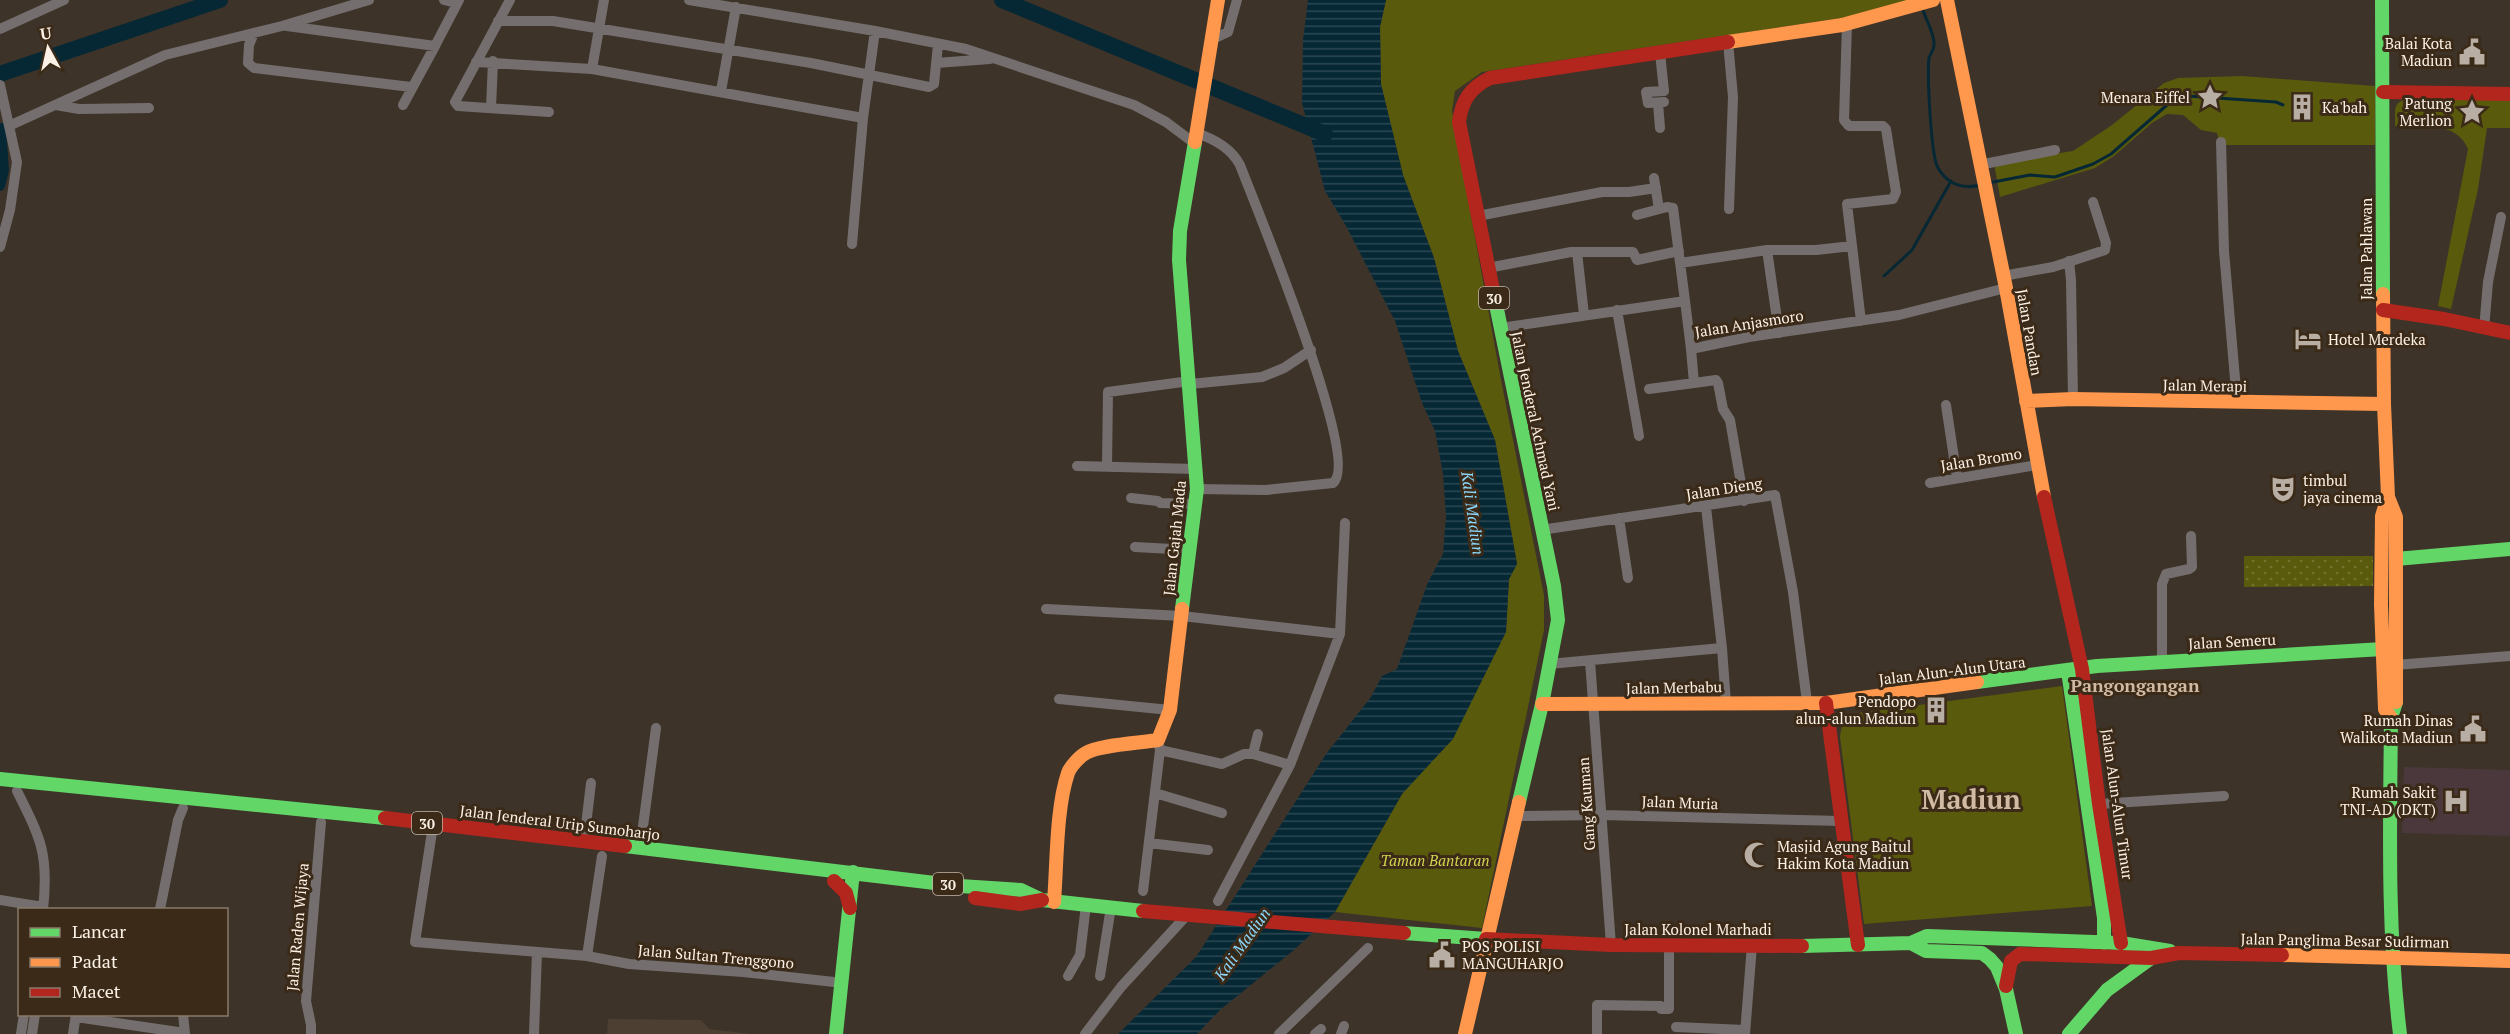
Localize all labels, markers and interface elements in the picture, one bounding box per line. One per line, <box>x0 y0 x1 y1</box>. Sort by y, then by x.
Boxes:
north arrow <box>18 18 78 78</box>
text: U <box>39 21 54 45</box>
place label: Balai Kota Madiun <box>2385 33 2452 70</box>
public building icon: Balai Kota Madiun <box>2457 37 2487 67</box>
place icon: Menara Eiffel <box>2195 82 2225 112</box>
place label: Menara Eiffel <box>2101 87 2190 107</box>
building icon: Ka'bah <box>2287 92 2317 122</box>
place label: Patung Merlion <box>2399 93 2453 130</box>
place label: Ka'bah <box>2322 97 2367 117</box>
place icon: Patung Merlion <box>2457 97 2487 127</box>
street label: Jalan Pahlawan <box>2356 198 2376 300</box>
road number: 30 <box>1479 287 1509 309</box>
street label: Jalan Pandan <box>2013 287 2047 377</box>
street label: Jalan Anjasmoro <box>1693 305 1805 341</box>
hotel icon: Hotel Merdeka <box>2293 324 2323 354</box>
street label: Jalan Jenderal Achmad Yani <box>1507 329 1565 513</box>
place label: Hotel Merdeka <box>2328 329 2426 349</box>
street label: Jalan Merapi <box>2163 374 2247 396</box>
street label: Jalan Bromo <box>1939 443 2023 475</box>
water label: Kali Madiun <box>1456 469 1490 556</box>
place label: timbul jaya cinema <box>2303 470 2383 507</box>
street label: Jalan Dieng <box>1684 472 1765 504</box>
theatre icon: timbul jaya cinema <box>2268 474 2298 504</box>
street label: Jalan Gajah Mada <box>1158 479 1190 597</box>
street label: Jalan Semeru <box>2188 629 2277 653</box>
street label: Jalan Alun-Alun Utara <box>1878 651 2027 689</box>
district label: Pangongangan <box>2070 673 2200 697</box>
street label: Jalan Merbabu <box>1626 676 1723 698</box>
place label: Pendopo alun-alun Madiun <box>1796 691 1916 728</box>
building icon: Pendopo alun-alun Madiun <box>1921 695 1951 725</box>
place label: Rumah Dinas Walikota Madiun <box>2340 710 2453 747</box>
public building icon: Rumah Dinas Walikota Madiun <box>2458 714 2488 744</box>
street label: Jalan Alun-Alun Timur <box>2098 727 2139 881</box>
street label: Gang Kauman <box>1573 757 1599 851</box>
district label: Madiun <box>1921 781 2021 817</box>
place label: Rumah Sakit TNI-AD (DKT) <box>2340 782 2436 819</box>
hospital icon: Rumah Sakit TNI-AD (DKT) <box>2441 786 2471 816</box>
street label: Jalan Muria <box>1641 791 1719 813</box>
street label: Jalan Jenderal Urip Sumoharjo <box>459 800 661 844</box>
road number: 30 <box>412 812 442 834</box>
place label: Masjid Agung Baitul Hakim Kota Madiun <box>1777 836 1911 873</box>
mosque icon: Masjid Agung Baitul Hakim Kota Madiun <box>1742 840 1772 870</box>
park label: Taman Bantaran <box>1380 850 1490 870</box>
street label: Jalan Raden Wijaya <box>281 862 313 992</box>
road number: 30 <box>933 873 963 895</box>
water label: Kali Madiun <box>1208 903 1275 986</box>
legend <box>18 908 228 1016</box>
text: Lancar <box>72 919 126 943</box>
street label: Jalan Kolonel Marhadi <box>1624 919 1772 939</box>
street label: Jalan Panglima Besar Sudirman <box>2240 928 2450 952</box>
place label: POS POLISI MANGUHARJO <box>1462 936 1564 973</box>
street label: Jalan Sultan Trenggono <box>637 939 795 973</box>
public building icon: POS POLISI MANGUHARJO <box>1427 940 1457 970</box>
text: Padat <box>72 949 118 973</box>
text: Macet <box>72 979 121 1003</box>

